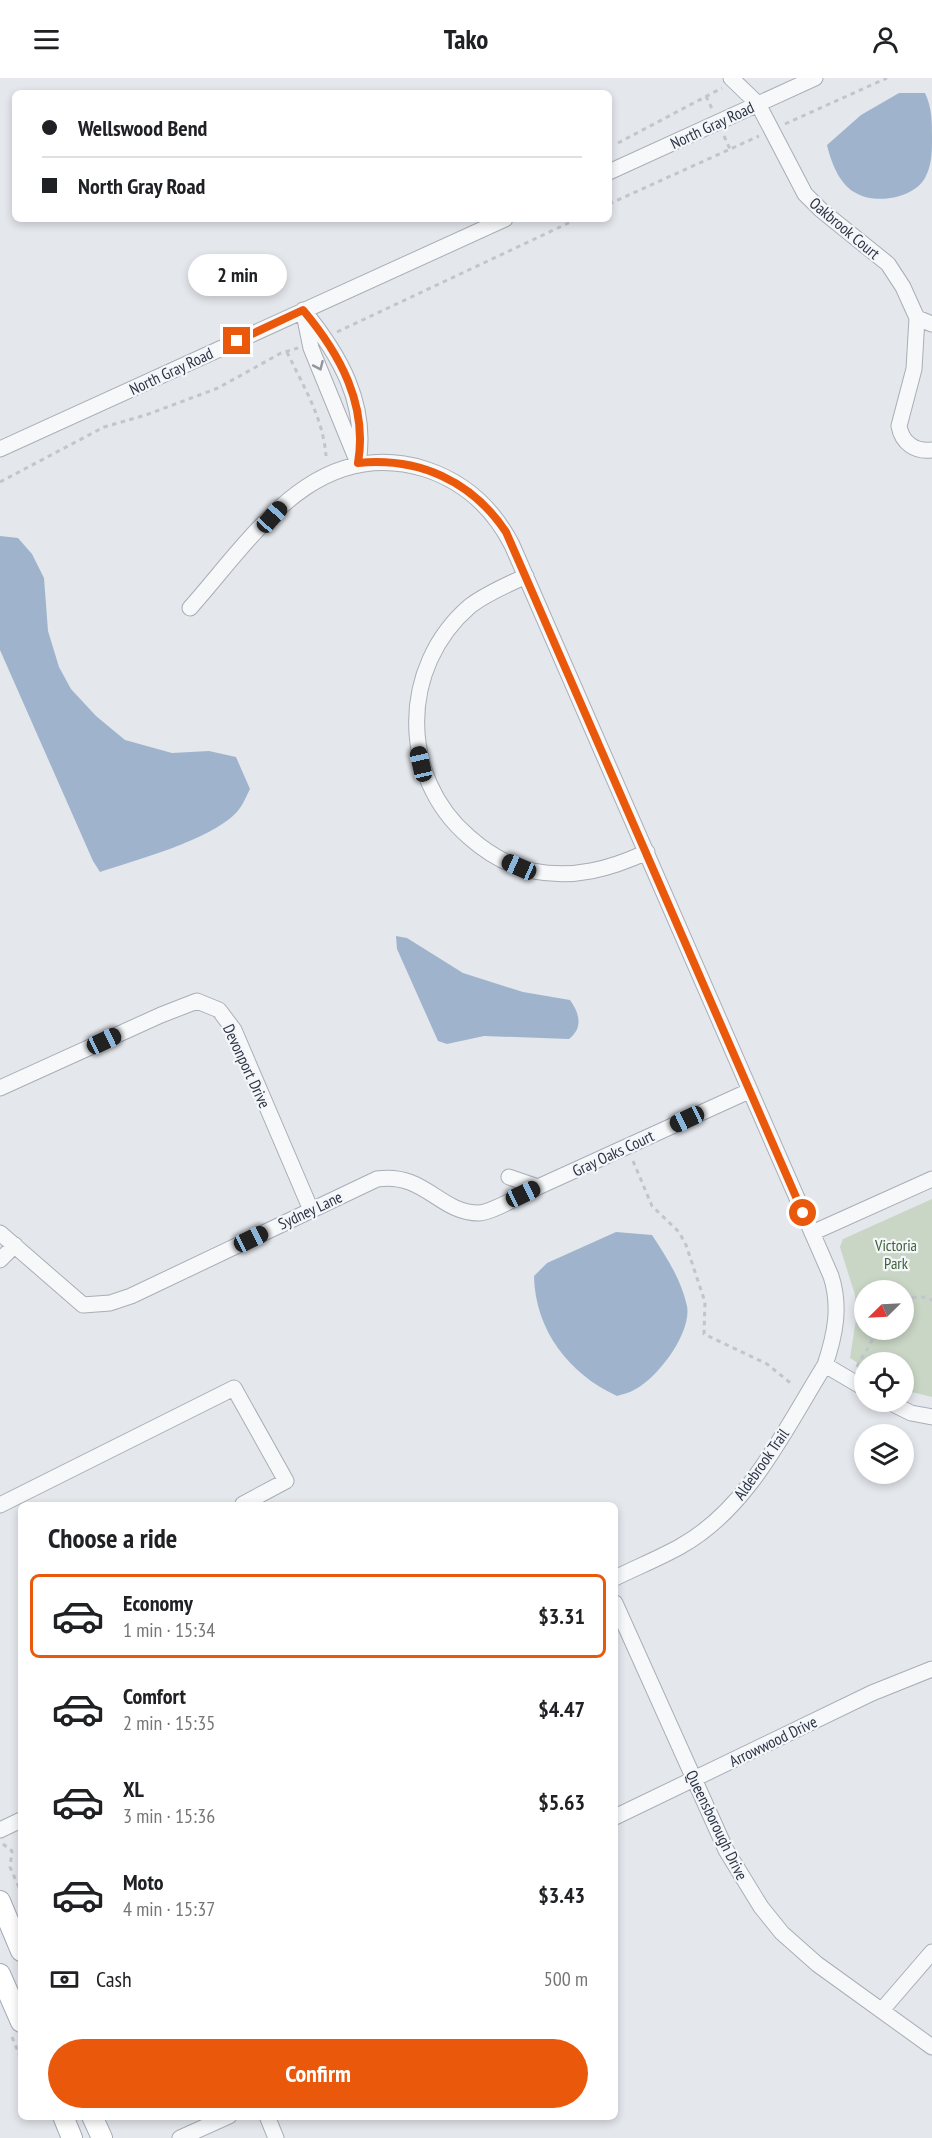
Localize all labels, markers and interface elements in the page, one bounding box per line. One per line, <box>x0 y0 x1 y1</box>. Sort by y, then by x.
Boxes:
text: Tako <box>444 22 488 56</box>
icon: menu <box>30 23 63 56</box>
icon: person <box>869 23 902 56</box>
street label: North Gray Road <box>667 97 757 153</box>
text: Wellswood Bend <box>78 114 207 142</box>
text: North Gray Road <box>78 172 205 200</box>
street label: Oakbrook Court <box>806 193 885 264</box>
callout: 2 min <box>188 254 286 296</box>
text: 2 min <box>217 262 258 288</box>
route end <box>223 327 250 354</box>
street label: North Gray Road <box>126 343 216 399</box>
one-way arrow <box>312 360 324 371</box>
car <box>253 498 291 536</box>
car <box>408 744 434 784</box>
car <box>499 851 539 883</box>
street label: Devonport Drive <box>219 1021 275 1111</box>
car <box>84 1025 124 1057</box>
car <box>667 1103 707 1135</box>
street label: Gray Oaks Court <box>569 1125 658 1181</box>
car <box>503 1178 543 1210</box>
street label: Sydney Lane <box>275 1186 345 1234</box>
route start <box>789 1199 816 1226</box>
car <box>231 1223 271 1255</box>
park label: Victoria Park <box>874 1235 917 1273</box>
north arrow <box>854 1280 914 1340</box>
map controls <box>854 1280 914 1484</box>
button: locate <box>854 1352 914 1412</box>
street label: Aldebrook Trail <box>729 1424 793 1504</box>
button: layers <box>854 1424 914 1484</box>
text: Choose a ride <box>48 1521 177 1555</box>
icon: car <box>51 1589 105 1643</box>
text: Economy <box>123 1589 193 1617</box>
text: $3.31 <box>538 1602 585 1630</box>
text: 1 min · 15:34 <box>123 1617 215 1643</box>
icon: car <box>51 1682 105 1736</box>
text: Comfort <box>123 1682 186 1710</box>
text: $4.47 <box>538 1695 585 1723</box>
text: 2 min · 15:35 <box>123 1710 215 1736</box>
street label: Arrowwood Drive <box>726 1711 820 1771</box>
street label: Queensborough Drive <box>682 1767 752 1883</box>
icon: car <box>51 1775 105 1829</box>
text: XL <box>123 1775 144 1803</box>
text: $5.63 <box>538 1788 585 1816</box>
text: 3 min · 15:36 <box>123 1803 215 1829</box>
icon: car <box>51 1868 105 1922</box>
text: Moto <box>123 1868 164 1896</box>
text: $3.43 <box>538 1881 585 1909</box>
text: 4 min · 15:37 <box>123 1896 215 1922</box>
icon: cash <box>48 1963 81 1996</box>
text: Cash <box>96 1965 132 1993</box>
text: 500 m <box>544 1966 588 1992</box>
button: Confirm <box>48 2039 588 2108</box>

